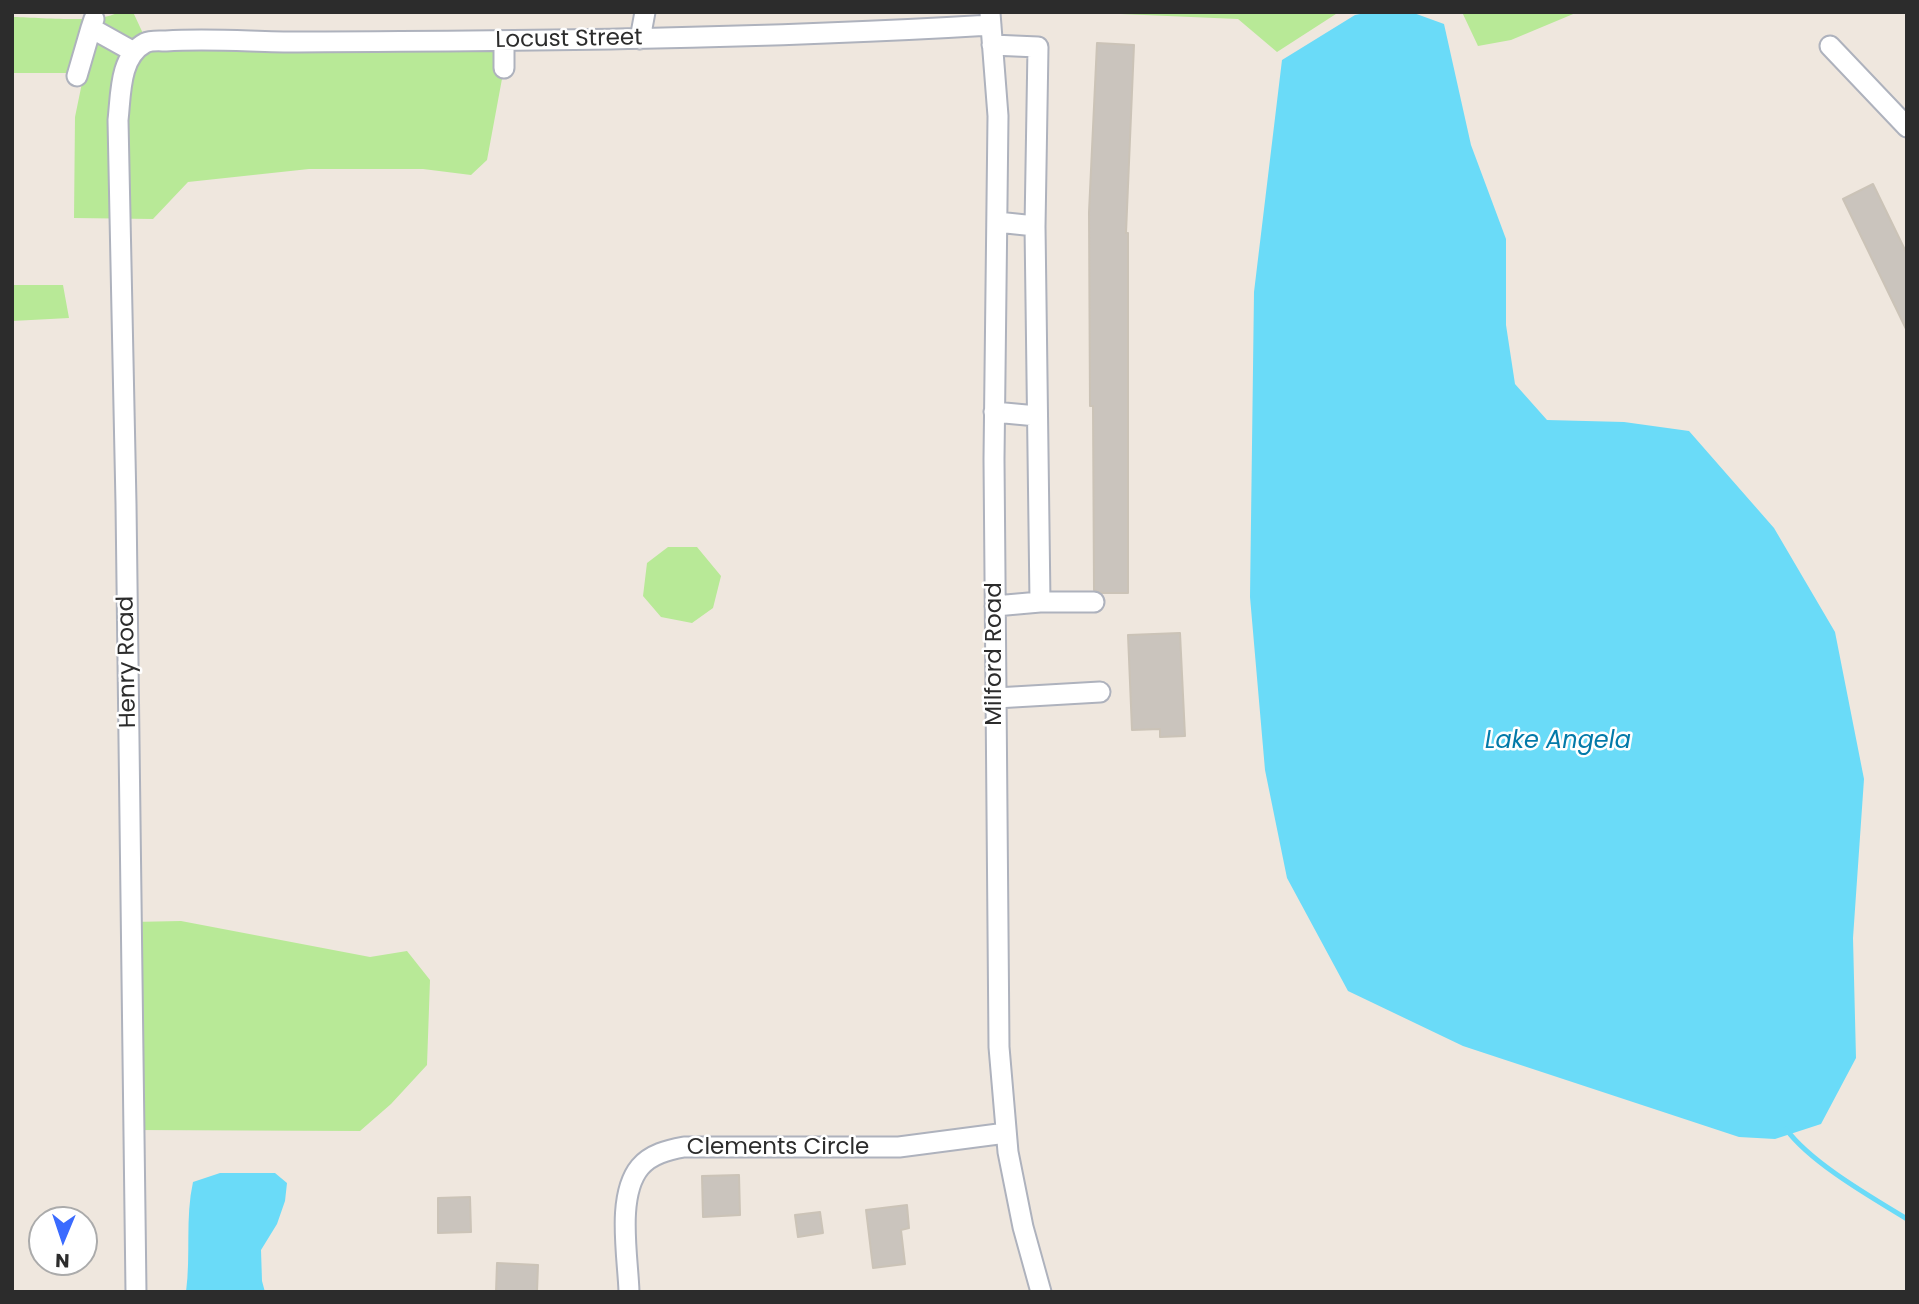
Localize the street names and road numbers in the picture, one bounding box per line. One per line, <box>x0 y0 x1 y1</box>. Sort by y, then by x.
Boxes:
street label: Locust Street <box>495 25 643 55</box>
street label: Milford Road <box>981 582 1009 726</box>
street label: Henry Road <box>113 596 143 728</box>
street label: Clements Circle <box>687 1134 869 1162</box>

